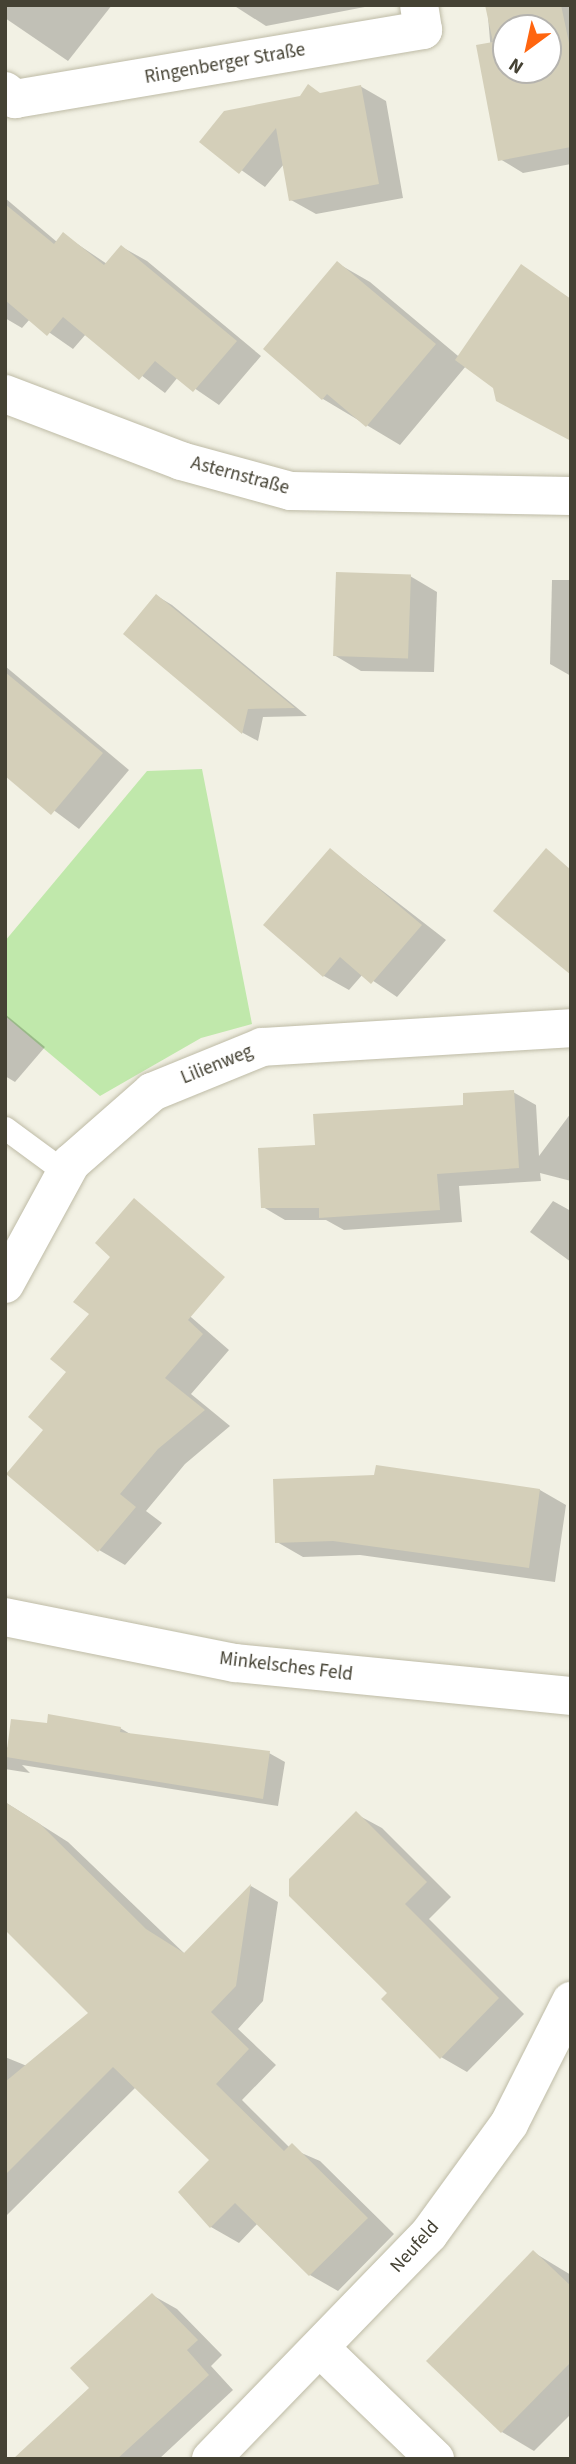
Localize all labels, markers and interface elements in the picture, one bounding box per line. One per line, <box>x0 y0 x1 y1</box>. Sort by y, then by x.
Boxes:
north arrow <box>492 14 562 84</box>
street label: Ringenberger Straße <box>143 39 307 89</box>
text: N <box>504 51 529 80</box>
street label: Asternstraße <box>188 452 292 500</box>
street label: Lilienweg <box>178 1040 256 1090</box>
street label: Minkelsches Feld <box>218 1648 354 1686</box>
street label: Neufeld <box>386 2216 444 2278</box>

